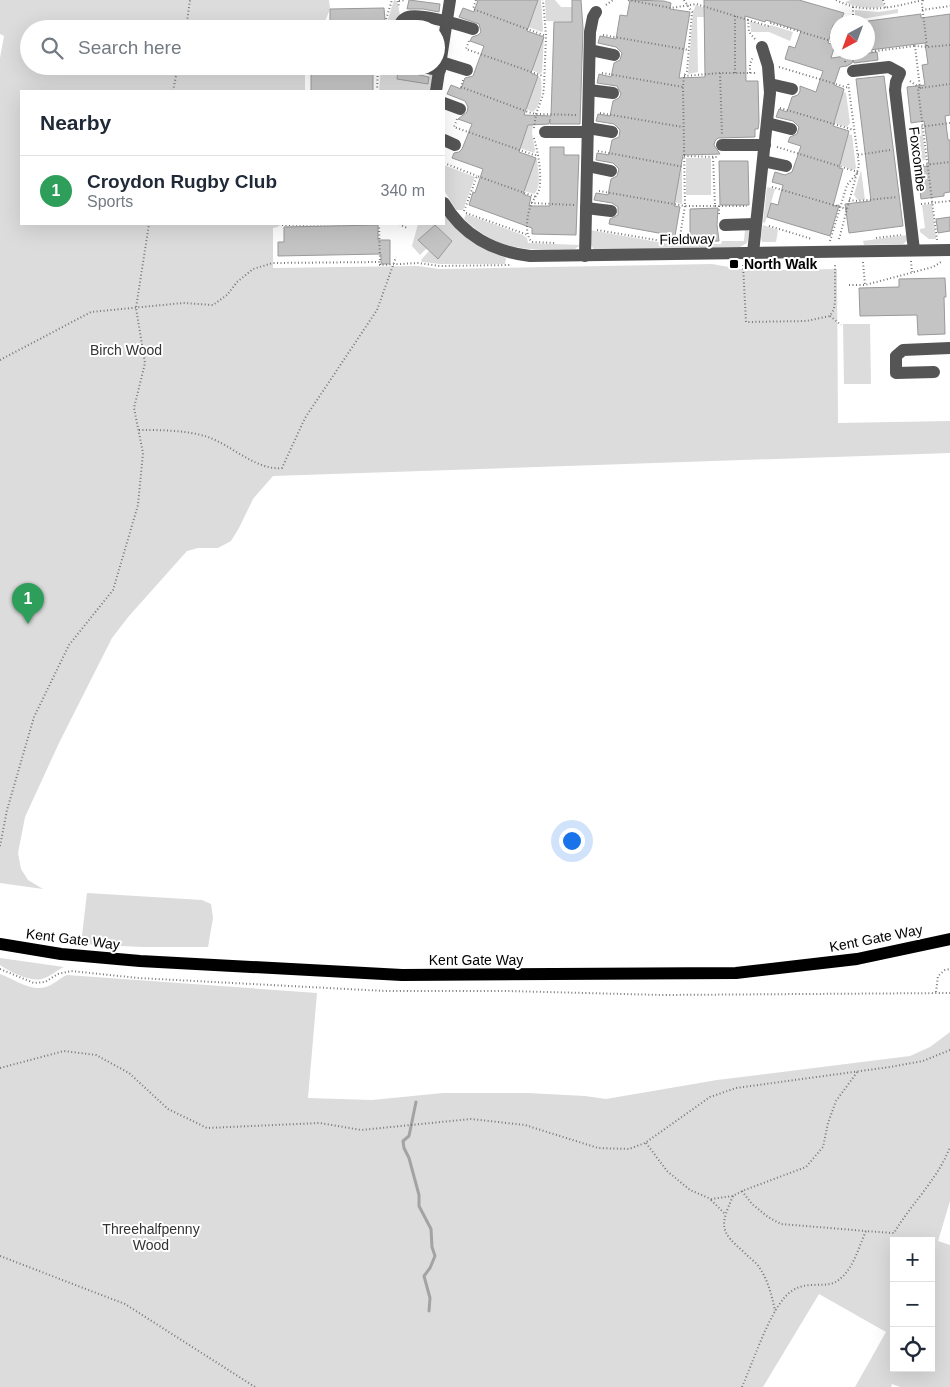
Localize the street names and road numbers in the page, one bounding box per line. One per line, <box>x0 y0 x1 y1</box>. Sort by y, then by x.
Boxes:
street label: Foxcombe <box>906 126 930 193</box>
street label: Fieldway <box>659 231 715 247</box>
street label: Kent Gate Way <box>828 921 924 955</box>
street label: Kent Gate Way <box>25 925 121 953</box>
street label: Kent Gate Way <box>429 952 523 968</box>

